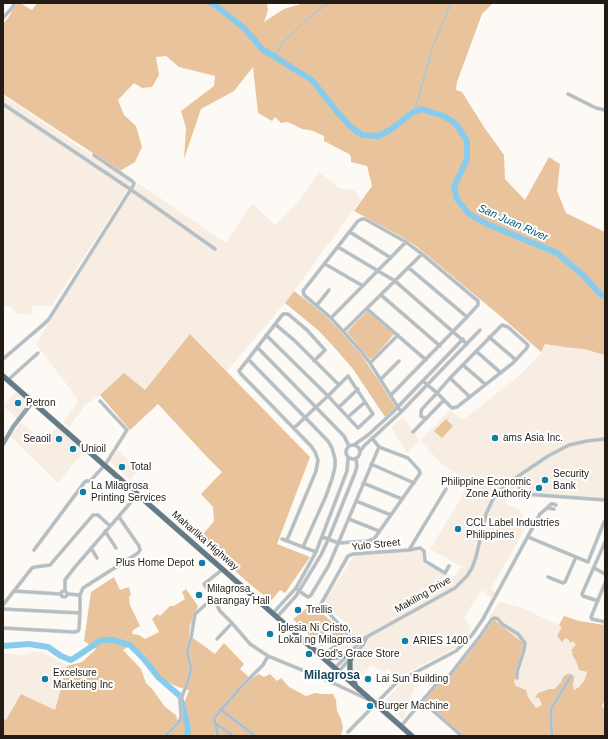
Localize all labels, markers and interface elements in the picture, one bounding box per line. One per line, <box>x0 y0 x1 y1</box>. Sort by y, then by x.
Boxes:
water label: San Juan River <box>476 202 550 244</box>
place label: Petron <box>26 397 55 409</box>
marker: Petron <box>13 398 23 408</box>
place label: ams Asia Inc. <box>503 432 563 444</box>
place label: Seaoil <box>23 433 51 445</box>
marker: ams Asia Inc. <box>490 433 500 443</box>
marker: Seaoil <box>54 434 64 444</box>
place label: Unioil <box>81 443 106 455</box>
marker: Unioil <box>68 444 78 454</box>
place label: Total <box>130 461 151 473</box>
marker: Total <box>117 462 127 472</box>
place label: Security Bank <box>553 468 589 492</box>
marker: Security Bank <box>540 475 550 485</box>
place label: Philippine Economic Zone Authority <box>441 476 531 500</box>
place label: La Milagrosa Printing Services <box>91 480 166 504</box>
marker: Philippine Economic Zone Authority <box>534 483 544 493</box>
marker: La Milagrosa Printing Services <box>78 487 88 497</box>
street label: Maharlika Highway <box>169 509 241 573</box>
place label: CCL Label Industries Philippines <box>466 517 559 540</box>
marker: CCL Label Industries Philippines <box>453 524 463 534</box>
street label: Yulo Street <box>351 536 401 554</box>
place label: Plus Home Depot <box>116 557 194 569</box>
marker: Plus Home Depot <box>197 558 207 568</box>
street label: Makiling Drive <box>393 574 453 616</box>
place label: Milagrosa Barangay Hall <box>207 583 270 606</box>
marker: Milagrosa Barangay Hall <box>194 590 204 600</box>
place label: Trellis <box>306 604 332 616</box>
marker: Trellis <box>293 605 303 615</box>
place label: Iglesia Ni Cristo, Lokal ng Milagrosa <box>278 622 362 646</box>
marker: Iglesia Ni Cristo, Lokal ng Milagrosa <box>265 629 275 639</box>
place label: ARIES 1400 <box>413 635 468 647</box>
marker: ARIES 1400 <box>400 636 410 646</box>
place label: God's Grace Store <box>317 648 400 660</box>
marker: God's Grace Store <box>304 649 314 659</box>
place label: Excelsure Marketing Inc <box>53 667 113 690</box>
district label: Milagrosa <box>304 669 360 683</box>
place label: Lai Sun Building <box>376 673 448 685</box>
marker: Excelsure Marketing Inc <box>40 674 50 684</box>
marker: Lai Sun Building <box>363 674 373 684</box>
place label: Burger Machine <box>378 700 449 712</box>
marker: Burger Machine <box>365 701 375 711</box>

